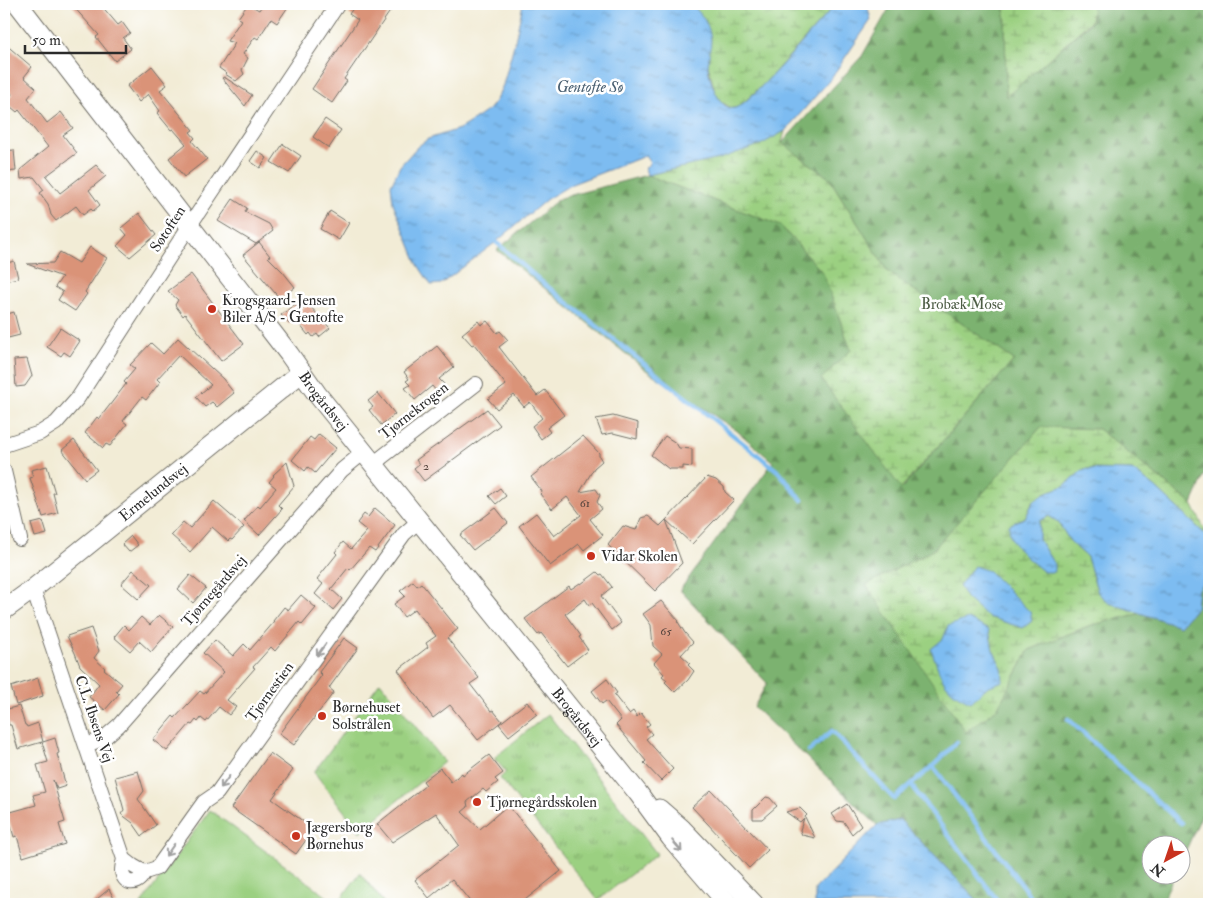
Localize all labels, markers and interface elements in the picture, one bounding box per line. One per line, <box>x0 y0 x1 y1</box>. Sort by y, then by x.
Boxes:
scale bar <box>25 22 126 54</box>
text: 50 m <box>32 31 61 50</box>
water label: Gentofte Sø <box>557 77 624 97</box>
street label: Søtoften <box>146 202 190 256</box>
place label: Krogsgaard-Jensen Biler A/S - Gentofte <box>222 291 344 327</box>
park label: Brobæk Mose <box>921 295 1003 314</box>
marker: Krogsgaard-Jensen Biler A/S - Gentofte <box>206 303 218 315</box>
street label: Brogårdsvej <box>295 368 352 435</box>
street label: Tjørnekrogen <box>376 378 453 444</box>
street label: Ermelundsvej <box>115 459 191 525</box>
house number: 2 <box>423 459 429 474</box>
house number: 61 <box>580 496 590 511</box>
place label: Vidar Skolen <box>601 547 678 566</box>
marker: Vidar Skolen <box>585 550 597 562</box>
street label: Tjørnegårdsvej <box>178 551 250 631</box>
house number: 65 <box>660 624 672 639</box>
one-way arrow <box>316 643 326 657</box>
street label: Tjørnestien <box>242 658 298 726</box>
street label: C.L. Ibsens Vej <box>70 673 118 765</box>
street label: Brogårdsvej <box>547 684 606 750</box>
place label: Børnehuset Solstrålen <box>332 698 401 734</box>
marker: Børnehuset Solstrålen <box>316 710 328 722</box>
one-way arrow <box>220 775 230 789</box>
place label: Tjørnegårdsskolen <box>487 793 597 812</box>
marker: Tjørnegårdsskolen <box>471 796 483 808</box>
place label: Jægersborg Børnehus <box>305 818 373 854</box>
marker: Jægersborg Børnehus <box>290 830 302 842</box>
north arrow <box>1140 836 1190 886</box>
one-way arrow <box>672 839 683 852</box>
one-way arrow <box>165 843 175 857</box>
text: N <box>1147 859 1169 881</box>

